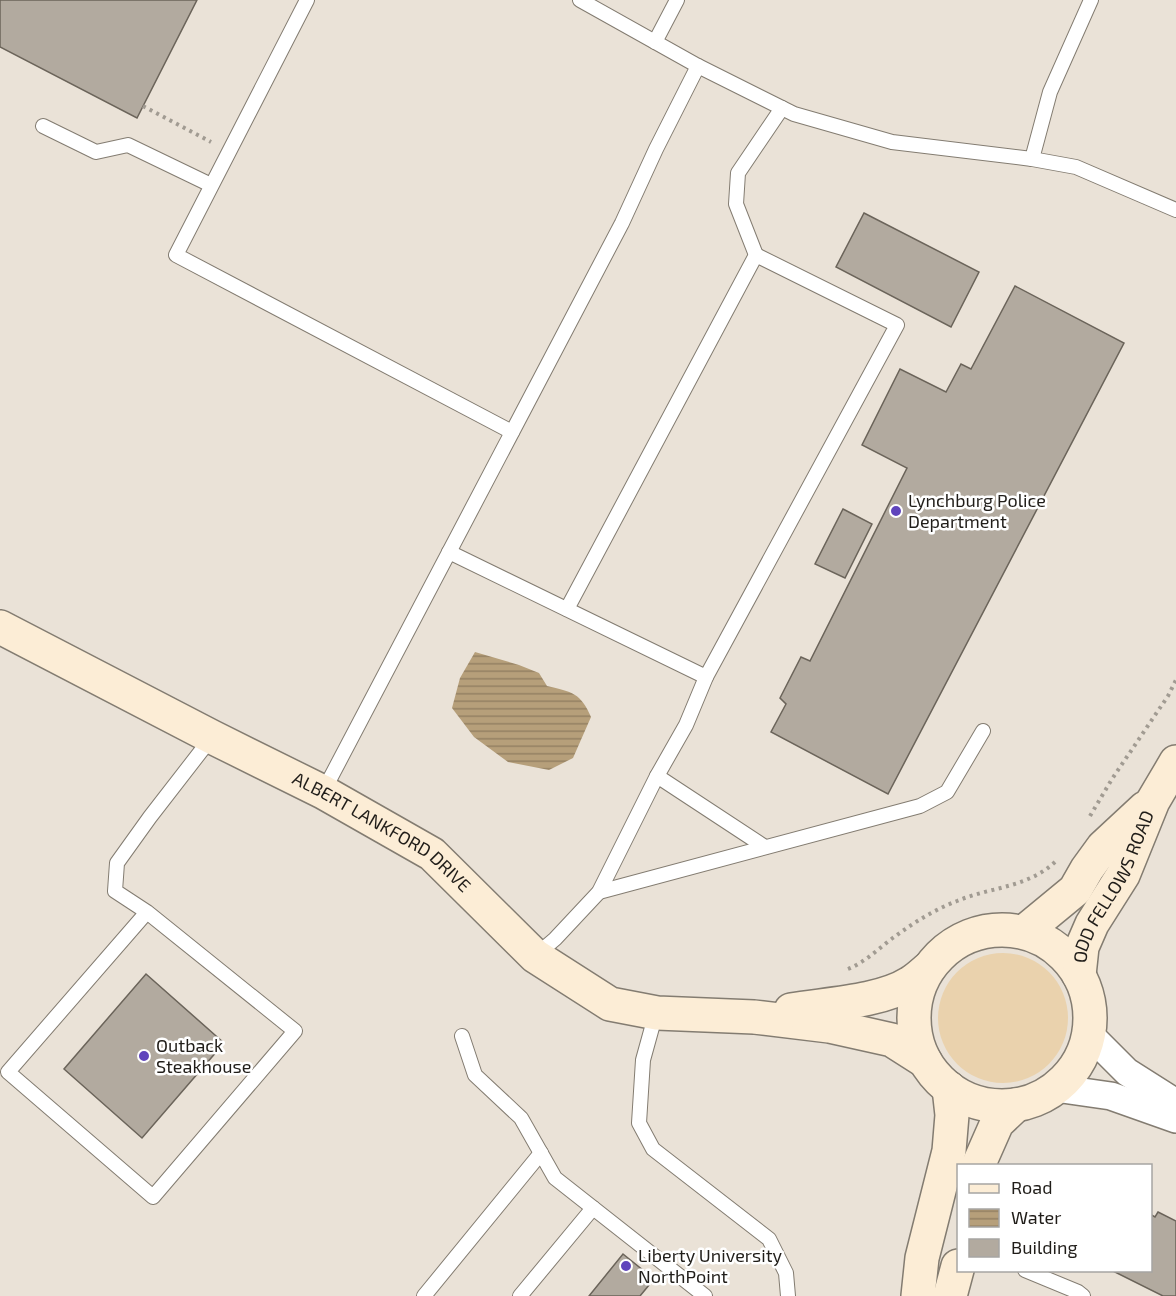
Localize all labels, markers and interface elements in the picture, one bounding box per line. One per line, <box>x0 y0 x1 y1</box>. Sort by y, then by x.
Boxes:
place label: Lynchburg Police Department <box>908 489 1046 532</box>
marker: Lynchburg Police Department <box>889 504 903 518</box>
street label: ALBERT LANKFORD DRIVE <box>289 767 476 896</box>
street label: ODD FELLOWS ROAD <box>1068 807 1158 964</box>
place label: Outback Steakhouse <box>156 1034 251 1077</box>
marker: Outback Steakhouse <box>137 1049 151 1063</box>
legend <box>957 1164 1152 1272</box>
text: Road <box>1011 1176 1052 1198</box>
text: Water <box>1011 1206 1061 1228</box>
text: Building <box>1011 1236 1078 1258</box>
place label: Liberty University NorthPoint <box>638 1244 783 1287</box>
marker: Liberty University NorthPoint <box>619 1259 633 1273</box>

